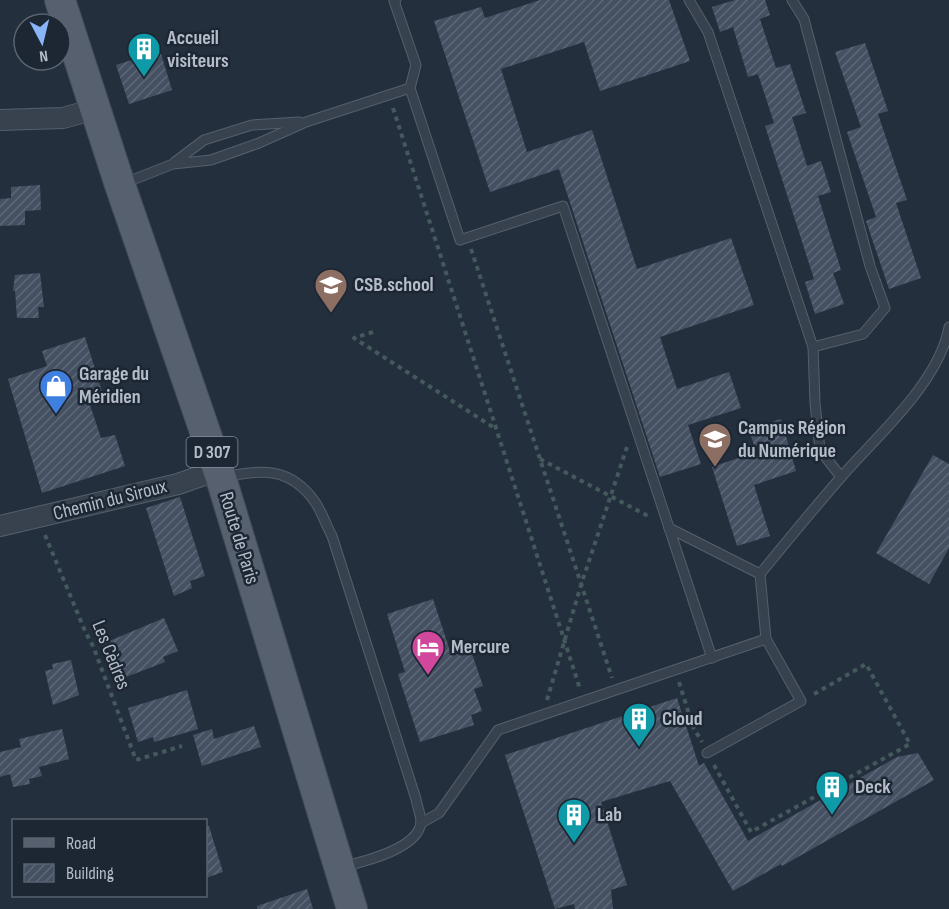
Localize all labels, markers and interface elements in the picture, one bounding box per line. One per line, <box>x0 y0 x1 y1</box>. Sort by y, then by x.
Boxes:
north arrow <box>12 12 72 72</box>
place label: Accueil visiteurs <box>166 26 229 73</box>
building icon: Accueil visiteurs <box>126 31 162 78</box>
text: N <box>38 45 49 65</box>
school or university icon: CSB.school <box>313 267 349 314</box>
place label: CSB.school <box>354 273 434 297</box>
place label: Garage du Méridien <box>79 362 149 409</box>
shop icon: Garage du Méridien <box>38 368 74 415</box>
place label: Campus Région du Numérique <box>738 416 846 463</box>
school or university icon: Campus Région du Numérique <box>697 421 733 468</box>
road number: D 307 <box>186 437 238 467</box>
street label: Chemin du Siroux <box>51 474 170 526</box>
street label: Route de Paris <box>214 489 264 587</box>
street label: Les Cèdres <box>86 617 136 693</box>
hotel icon: Mercure <box>410 629 446 676</box>
place label: Mercure <box>451 635 510 659</box>
building icon: Cloud <box>621 701 657 748</box>
place label: Cloud <box>662 707 703 731</box>
building icon: Deck <box>814 769 850 816</box>
place label: Deck <box>855 775 891 799</box>
building icon: Lab <box>556 797 592 844</box>
place label: Lab <box>597 803 622 827</box>
legend <box>12 819 207 897</box>
text: Road <box>66 833 96 854</box>
text: Building <box>66 863 114 884</box>

